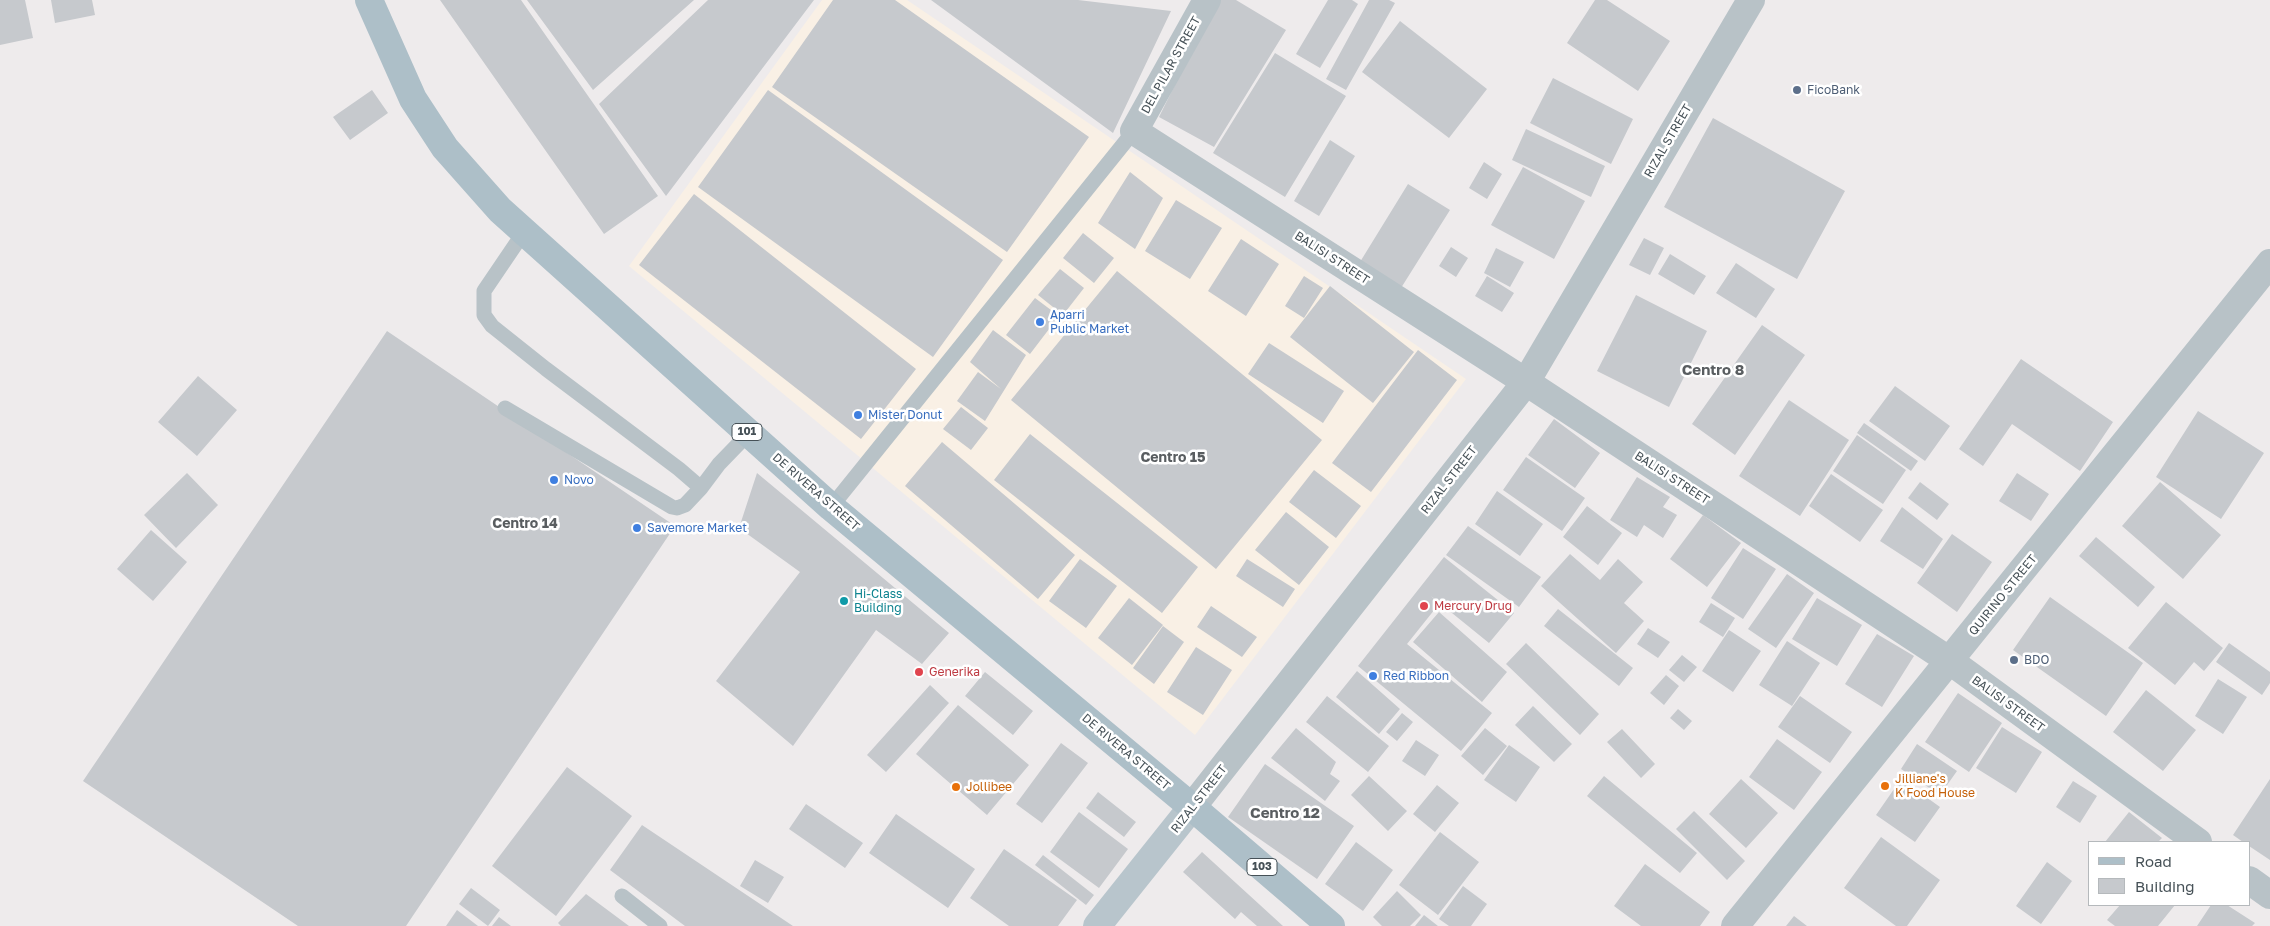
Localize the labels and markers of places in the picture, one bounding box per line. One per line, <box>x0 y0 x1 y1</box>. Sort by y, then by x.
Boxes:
place label: FicoBank <box>1807 83 1860 97</box>
marker: FicoBank <box>1791 84 1803 96</box>
place label: Aparri Public Market <box>1050 308 1129 336</box>
marker: Aparri Public Market <box>1034 316 1046 328</box>
place label: Mister Donut <box>868 408 942 422</box>
marker: Mister Donut <box>852 409 864 421</box>
place label: Novo <box>564 473 594 487</box>
marker: Novo <box>548 474 560 486</box>
place label: Savemore Market <box>647 521 747 535</box>
marker: Savemore Market <box>631 522 643 534</box>
place label: Hi-Class Building <box>854 587 902 615</box>
marker: Hi-Class Building <box>838 595 850 607</box>
place label: Mercury Drug <box>1434 599 1512 613</box>
marker: Mercury Drug <box>1418 600 1430 612</box>
place label: BDO <box>2024 653 2049 667</box>
marker: BDO <box>2008 654 2020 666</box>
place label: Generika <box>929 665 980 679</box>
marker: Generika <box>913 666 925 678</box>
place label: Red Ribbon <box>1383 669 1449 683</box>
marker: Red Ribbon <box>1367 670 1379 682</box>
place label: Jilliane's K Food House <box>1895 772 1975 800</box>
place label: Jollibee <box>966 780 1012 794</box>
marker: Jilliane's K Food House <box>1879 780 1891 792</box>
marker: Jollibee <box>950 781 962 793</box>

